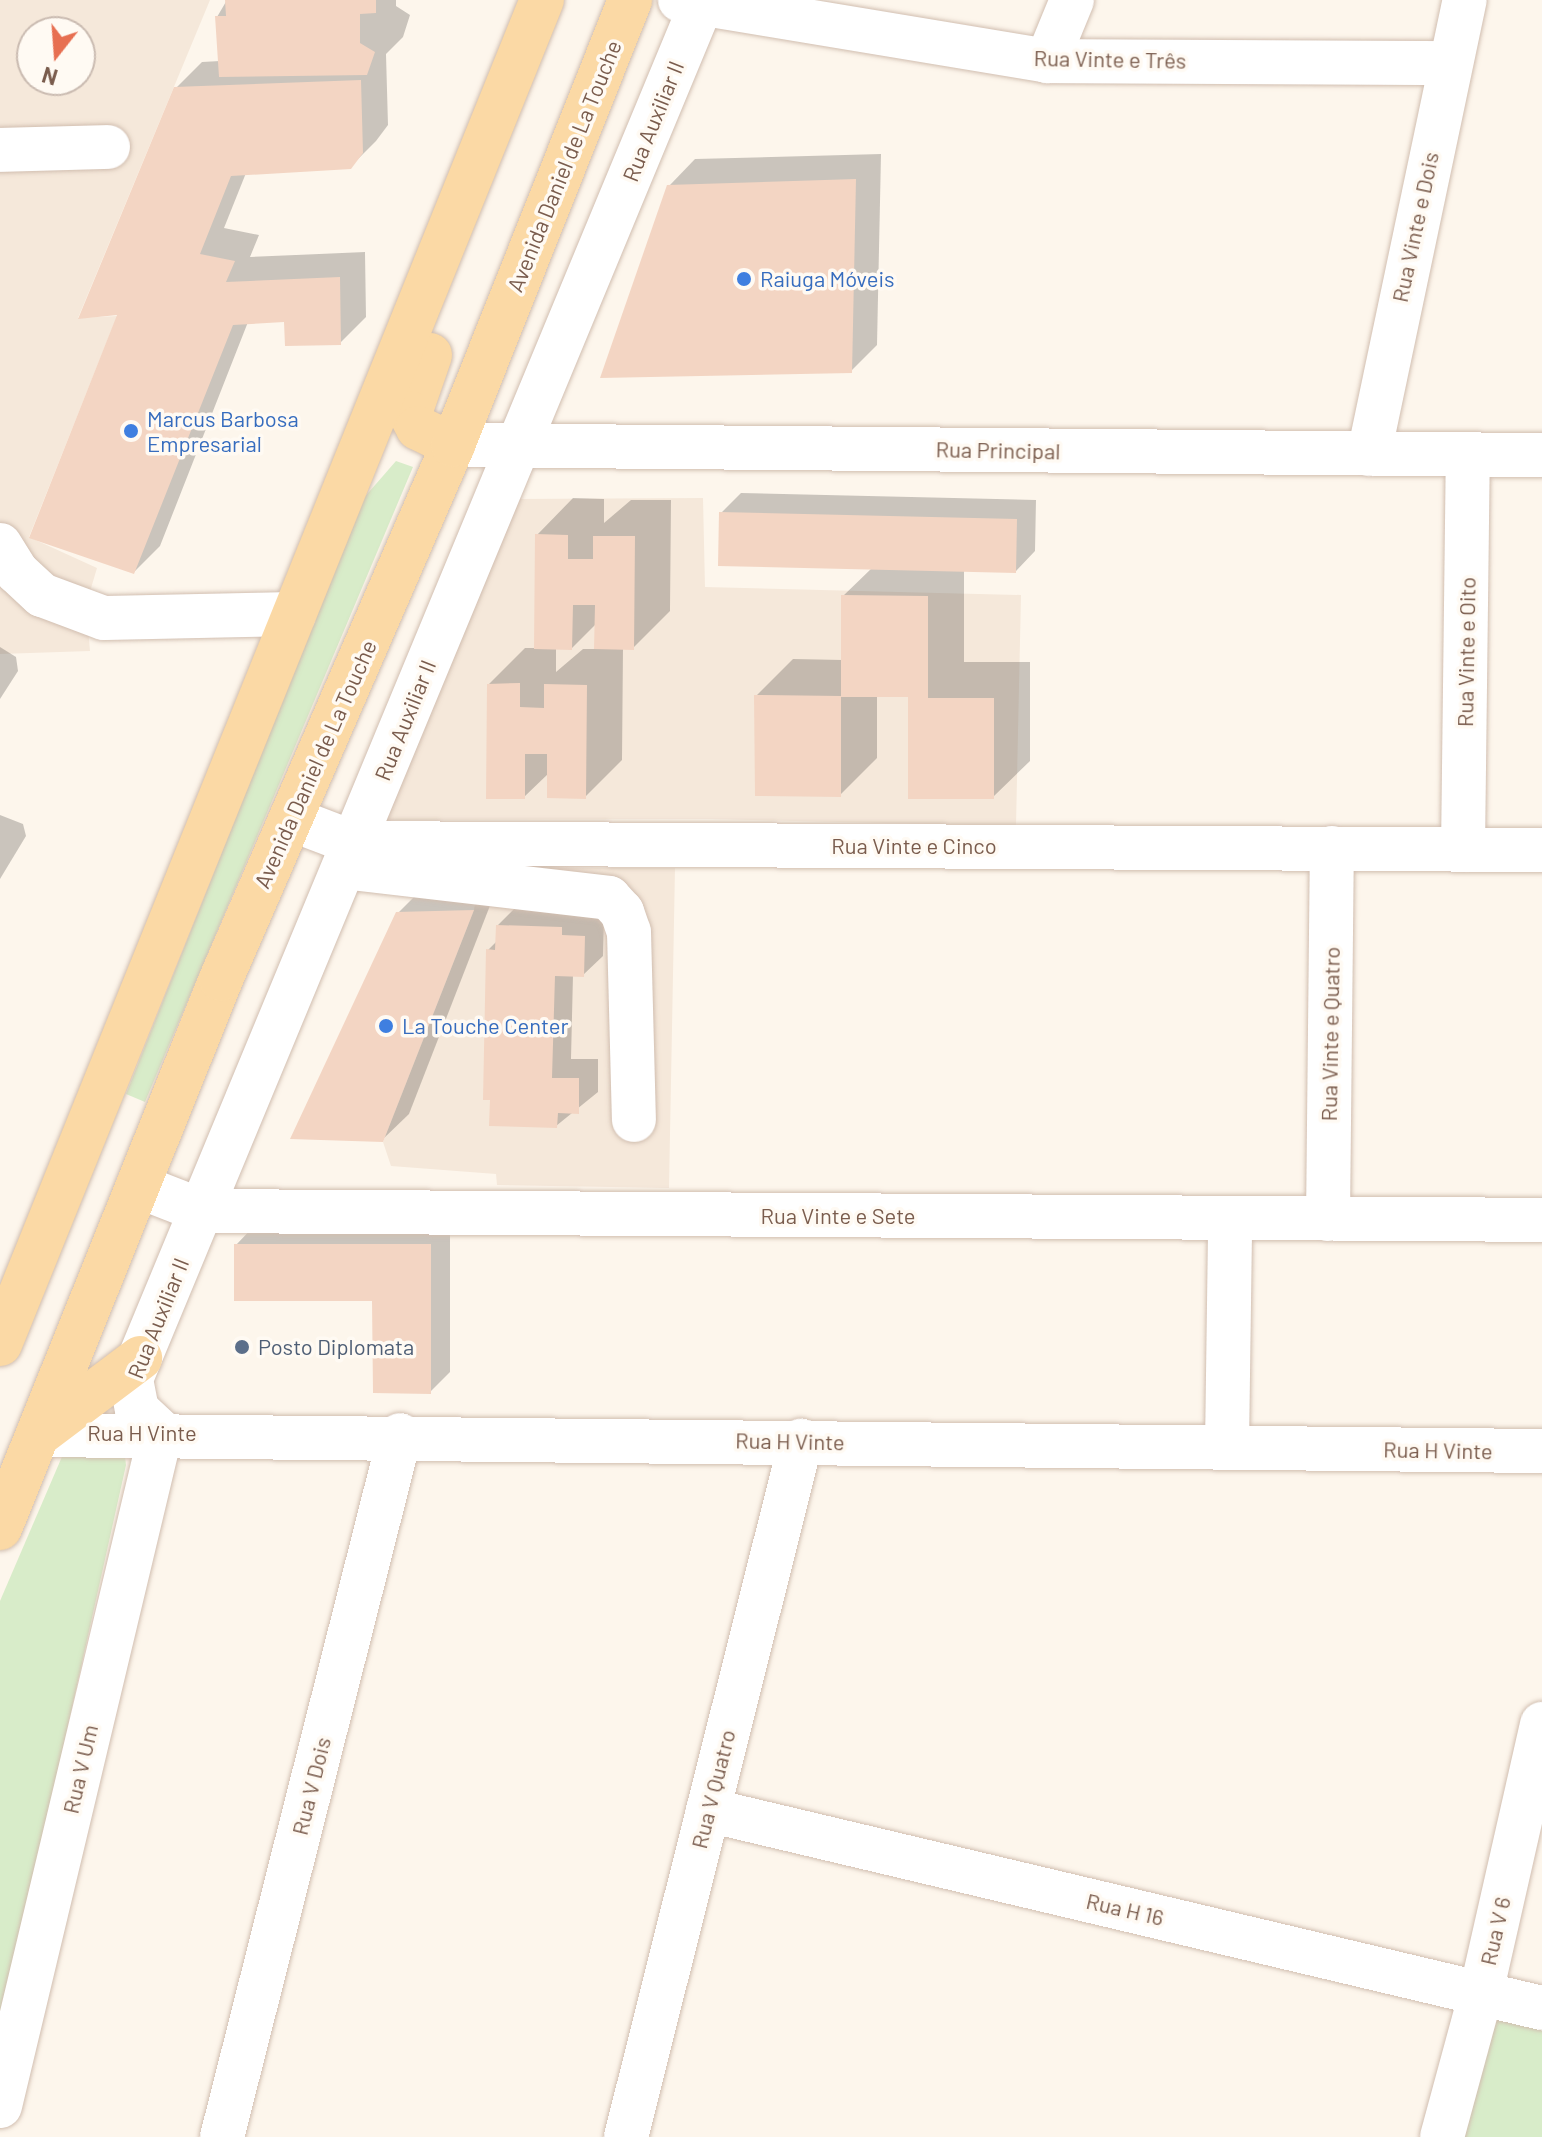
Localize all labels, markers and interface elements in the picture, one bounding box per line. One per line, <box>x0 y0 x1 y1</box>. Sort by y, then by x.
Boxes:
north arrow <box>16 16 96 96</box>
street label: Avenida Daniel de La Touche <box>501 36 627 296</box>
street label: Rua Vinte e Três <box>1033 44 1187 74</box>
street label: Rua Auxiliar II <box>617 57 689 185</box>
text: N <box>39 62 60 92</box>
street label: Rua Vinte e Dois <box>1386 149 1444 305</box>
place label: Raiuga Móveis <box>760 266 895 292</box>
marker: Raiuga Móveis <box>735 270 753 288</box>
place label: Marcus Barbosa Empresarial <box>147 405 299 456</box>
marker: Marcus Barbosa Empresarial <box>122 422 140 440</box>
street label: Rua Principal <box>935 436 1061 464</box>
street label: Rua Vinte e Oito <box>1451 577 1481 727</box>
street label: Avenida Daniel de La Touche <box>248 636 382 892</box>
street label: Rua Auxiliar II <box>369 656 441 784</box>
street label: Rua Vinte e Cinco <box>831 833 997 859</box>
street label: Rua Vinte e Quatro <box>1315 946 1345 1122</box>
place label: La Touche Center <box>402 1013 568 1039</box>
marker: La Touche Center <box>377 1017 395 1035</box>
street label: Rua Vinte e Sete <box>760 1203 916 1229</box>
street label: Rua Auxiliar II <box>122 1254 194 1382</box>
place label: Posto Diplomata <box>258 1334 414 1360</box>
marker: Posto Diplomata <box>233 1338 251 1356</box>
street label: Rua H Vinte <box>87 1420 197 1446</box>
street label: Rua H Vinte <box>735 1427 845 1455</box>
street label: Rua H Vinte <box>1383 1436 1493 1464</box>
street label: Rua V Um <box>57 1722 103 1816</box>
street label: Rua V Quatro <box>685 1727 741 1851</box>
street label: Rua V Dois <box>286 1734 336 1838</box>
street label: Rua H 16 <box>1084 1887 1166 1931</box>
street label: Rua V 6 <box>1474 1894 1516 1968</box>

